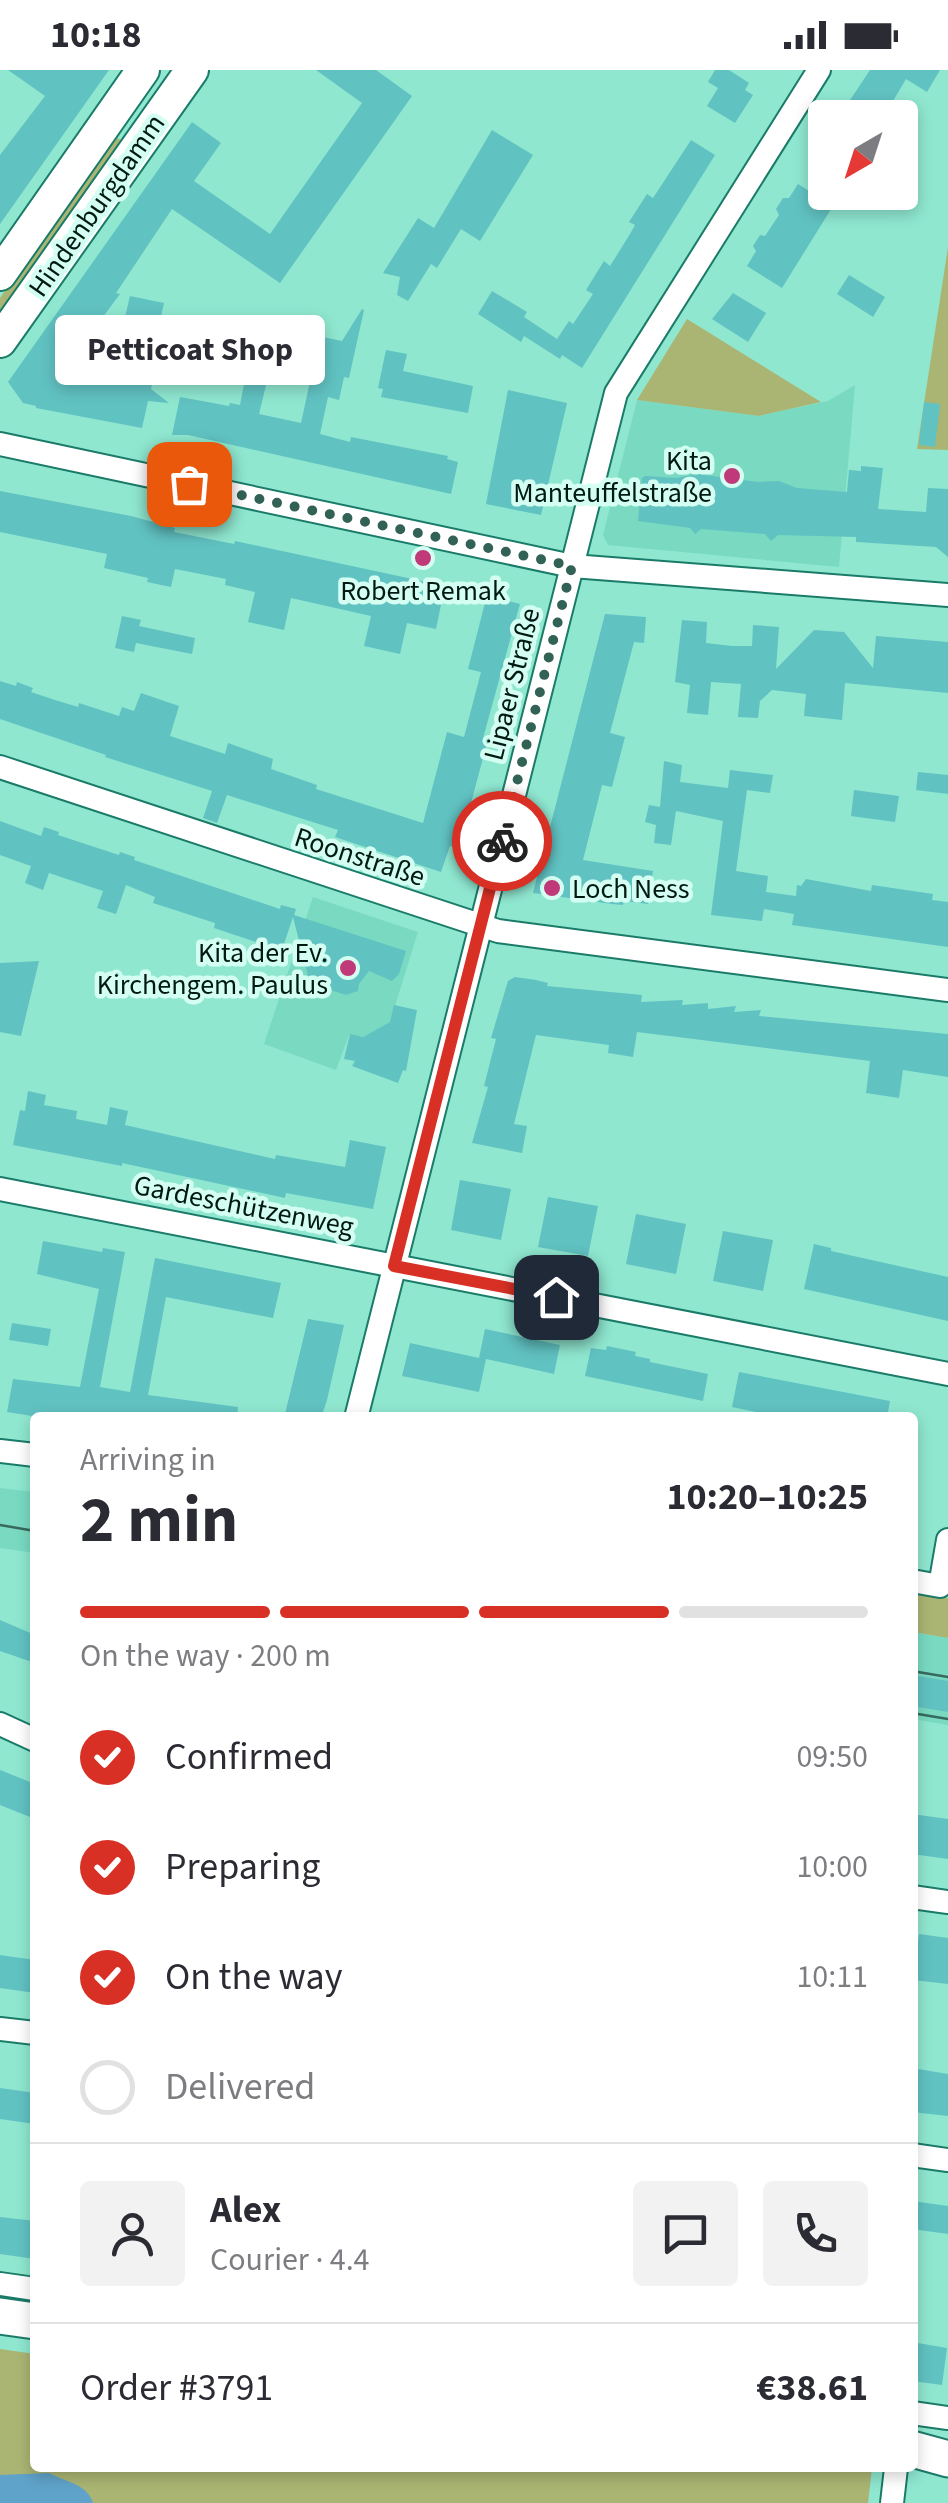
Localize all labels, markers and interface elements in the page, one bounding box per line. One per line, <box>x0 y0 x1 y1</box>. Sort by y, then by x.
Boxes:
text: 10:18 <box>50 8 142 62</box>
north arrow <box>808 100 918 210</box>
map controls <box>808 100 918 210</box>
street label: Hindenburgdamm <box>19 106 175 305</box>
callout: Petticoat Shop <box>54 314 324 384</box>
text: Petticoat Shop <box>87 327 293 373</box>
place label: Kita Manteuffelstraße <box>513 441 712 513</box>
pin <box>147 442 232 527</box>
icon: bag <box>162 457 217 512</box>
marker: Kita Manteuffelstraße <box>721 465 743 487</box>
marker: Robert Remak <box>412 547 434 569</box>
place label: Robert Remak <box>340 571 506 611</box>
street label: Lipaer Straße <box>474 604 550 765</box>
courier <box>452 791 552 891</box>
icon: bike <box>475 814 530 869</box>
street label: Roonstraße <box>289 817 430 897</box>
place label: Loch Ness <box>572 869 690 909</box>
marker: Loch Ness <box>541 877 563 899</box>
place label: Kita der Ev. Kirchengem. Paulus <box>97 933 328 1005</box>
marker: Kita der Ev. Kirchengem. Paulus <box>337 957 359 979</box>
street label: Gardeschützenweg <box>130 1165 357 1247</box>
pin <box>514 1255 599 1340</box>
icon: home <box>529 1270 584 1325</box>
text: Arriving in <box>80 1437 216 1483</box>
text: 10:20–10:25 <box>666 1470 868 1524</box>
text: 2 min <box>80 1474 238 1567</box>
text: On the way · 200 m <box>80 1633 331 1679</box>
icon: check <box>80 1730 135 1785</box>
text: Confirmed <box>165 1730 333 1784</box>
text: 09:50 <box>796 1734 868 1780</box>
icon: check <box>80 1840 135 1895</box>
text: Preparing <box>165 1840 320 1894</box>
text: 10:00 <box>796 1844 868 1890</box>
icon: check <box>80 1950 135 2005</box>
text: On the way <box>165 1950 342 2004</box>
text: 10:11 <box>796 1954 868 2000</box>
text: Delivered <box>165 2060 315 2114</box>
button: person <box>80 2181 185 2286</box>
button: chat <box>633 2181 738 2286</box>
button: phone <box>763 2181 868 2286</box>
text: Alex <box>210 2183 281 2237</box>
text: Courier · 4.4 <box>210 2237 370 2283</box>
text: Order #3791 <box>80 2361 273 2415</box>
text: €38.61 <box>756 2361 868 2415</box>

